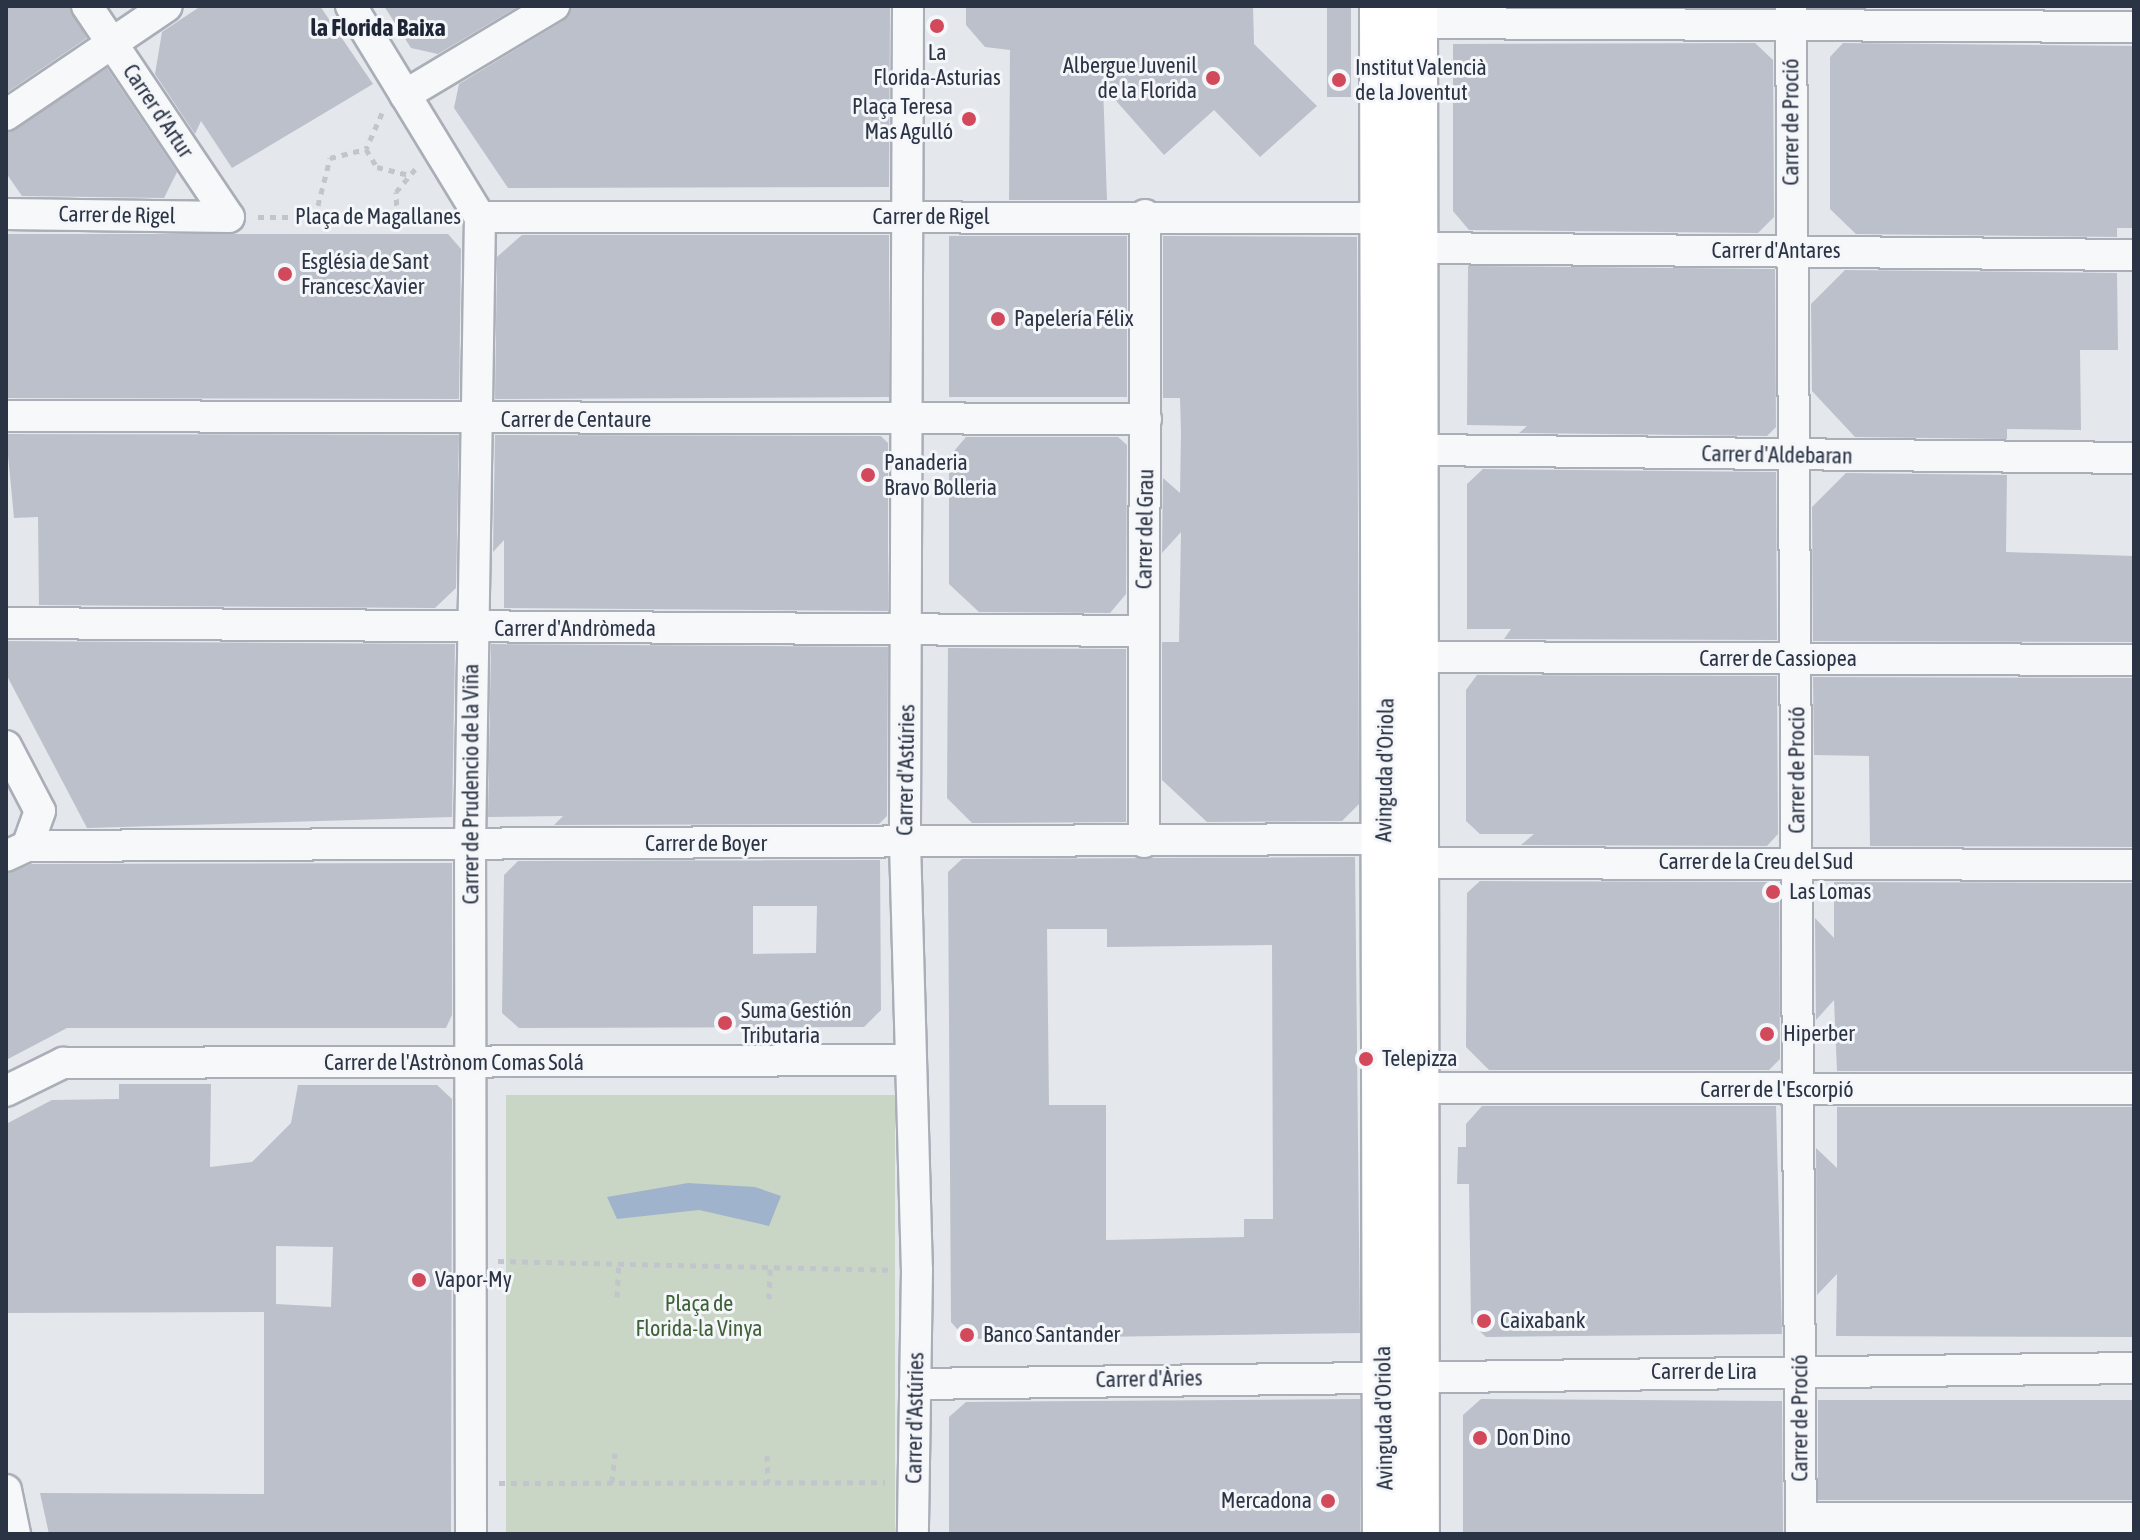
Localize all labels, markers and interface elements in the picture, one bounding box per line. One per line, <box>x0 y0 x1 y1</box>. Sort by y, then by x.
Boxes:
district label: la Florida Baixa <box>310 14 446 42</box>
marker: La Florida-Asturias <box>928 17 946 35</box>
place label: La Florida-Asturias <box>873 39 1001 90</box>
place label: Albergue Juvenil de la Florida <box>1063 52 1197 104</box>
place label: Institut Valencià de la Joventut <box>1355 54 1487 106</box>
street label: Carrer de Proció <box>1778 58 1804 186</box>
street label: Carrer d'Artur <box>117 59 199 163</box>
marker: Albergue Juvenil de la Florida <box>1204 69 1222 87</box>
marker: Institut Valencià de la Joventut <box>1330 71 1348 89</box>
place label: Plaça Teresa Mas Agulló <box>852 93 953 144</box>
marker: Plaça Teresa Mas Agulló <box>960 110 978 128</box>
street label: Carrer de Rigel <box>58 201 176 229</box>
street label: Plaça de Magallanes <box>295 204 461 230</box>
street label: Carrer de Rigel <box>873 204 989 230</box>
street label: Carrer d'Antares <box>1712 238 1840 264</box>
place label: Església de Sant Francesc Xavier <box>301 248 429 300</box>
marker: Església de Sant Francesc Xavier <box>276 265 294 283</box>
place label: Papelería Félix <box>1014 306 1134 332</box>
marker: Papelería Félix <box>989 310 1007 328</box>
street label: Carrer de Centaure <box>501 407 651 433</box>
street label: Carrer d'Aldebaran <box>1701 440 1853 470</box>
place label: Panaderia Bravo Bolleria <box>884 449 997 500</box>
marker: Panaderia Bravo Bolleria <box>859 466 877 484</box>
street label: Carrer del Grau <box>1131 469 1159 589</box>
street label: Carrer d'Andròmeda <box>494 616 656 642</box>
street label: Carrer de Cassiopea <box>1699 646 1857 672</box>
street label: Carrer de Prudencio de la Viña <box>458 664 484 904</box>
street label: Avinguda d'Oriola <box>1371 698 1399 842</box>
street label: Carrer d'Astúries <box>892 704 920 836</box>
street label: Carrer de Proció <box>1784 706 1810 834</box>
street label: Carrer de Boyer <box>645 831 767 857</box>
street label: Carrer de la Creu del Sud <box>1659 849 1853 875</box>
place label: Las Lomas <box>1789 879 1871 905</box>
marker: Las Lomas <box>1764 883 1782 901</box>
place label: Suma Gestión Tributaria <box>741 997 852 1048</box>
marker: Suma Gestión Tributaria <box>716 1014 734 1032</box>
place label: Hiperber <box>1783 1021 1855 1047</box>
marker: Hiperber <box>1758 1025 1776 1043</box>
place label: Telepizza <box>1382 1046 1457 1072</box>
street label: Carrer de l'Astrònom Comas Solá <box>324 1050 584 1076</box>
marker: Telepizza <box>1357 1050 1375 1068</box>
street label: Carrer de l'Escorpió <box>1700 1077 1854 1103</box>
place label: Vapor-My <box>435 1267 512 1293</box>
marker: Vapor-My <box>410 1271 428 1289</box>
park label: Plaça de Florida-la Vinya <box>635 1290 763 1342</box>
place label: Caixabank <box>1500 1308 1585 1334</box>
marker: Caixabank <box>1475 1312 1493 1330</box>
place label: Banco Santander <box>983 1322 1120 1348</box>
marker: Banco Santander <box>958 1326 976 1344</box>
street label: Avinguda d'Oriola <box>1370 1346 1398 1490</box>
street label: Carrer d'Astúries <box>901 1352 929 1484</box>
street label: Carrer de Proció <box>1787 1354 1813 1482</box>
street label: Carrer de Lira <box>1651 1359 1757 1385</box>
street label: Carrer d'Àries <box>1095 1365 1203 1393</box>
place label: Don Dino <box>1496 1425 1571 1451</box>
marker: Don Dino <box>1471 1429 1489 1447</box>
place label: Mercadona <box>1221 1488 1312 1514</box>
marker: Mercadona <box>1319 1492 1337 1510</box>

